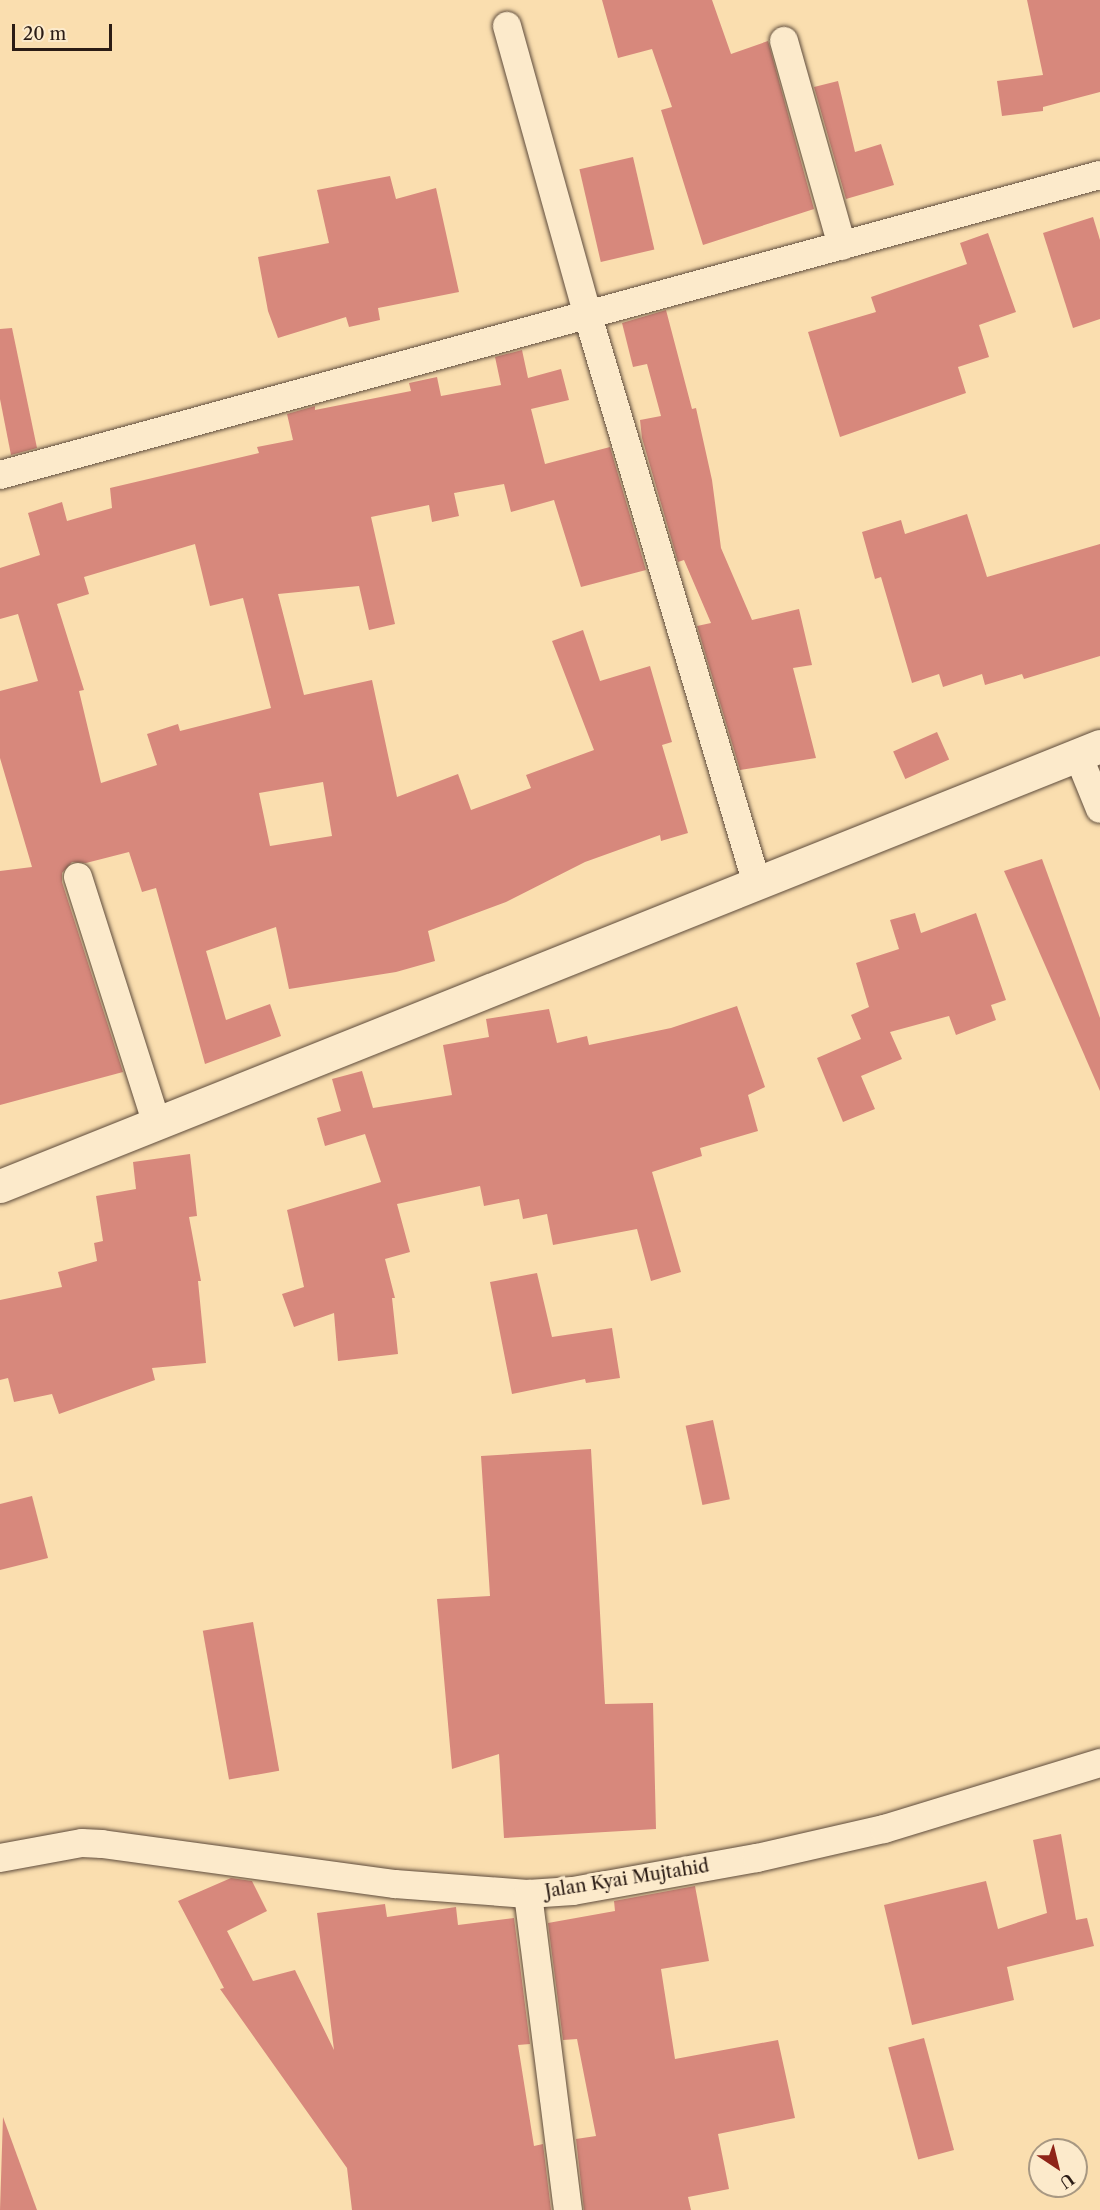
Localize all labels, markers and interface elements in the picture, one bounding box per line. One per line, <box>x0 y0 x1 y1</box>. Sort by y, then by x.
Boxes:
scale bar <box>15 12 116 50</box>
text: 20 m <box>23 23 66 45</box>
street label: Jalan Kyai Mujtahid <box>543 1855 711 1903</box>
north arrow <box>1028 2138 1088 2198</box>
text: U <box>1056 2169 1078 2193</box>

